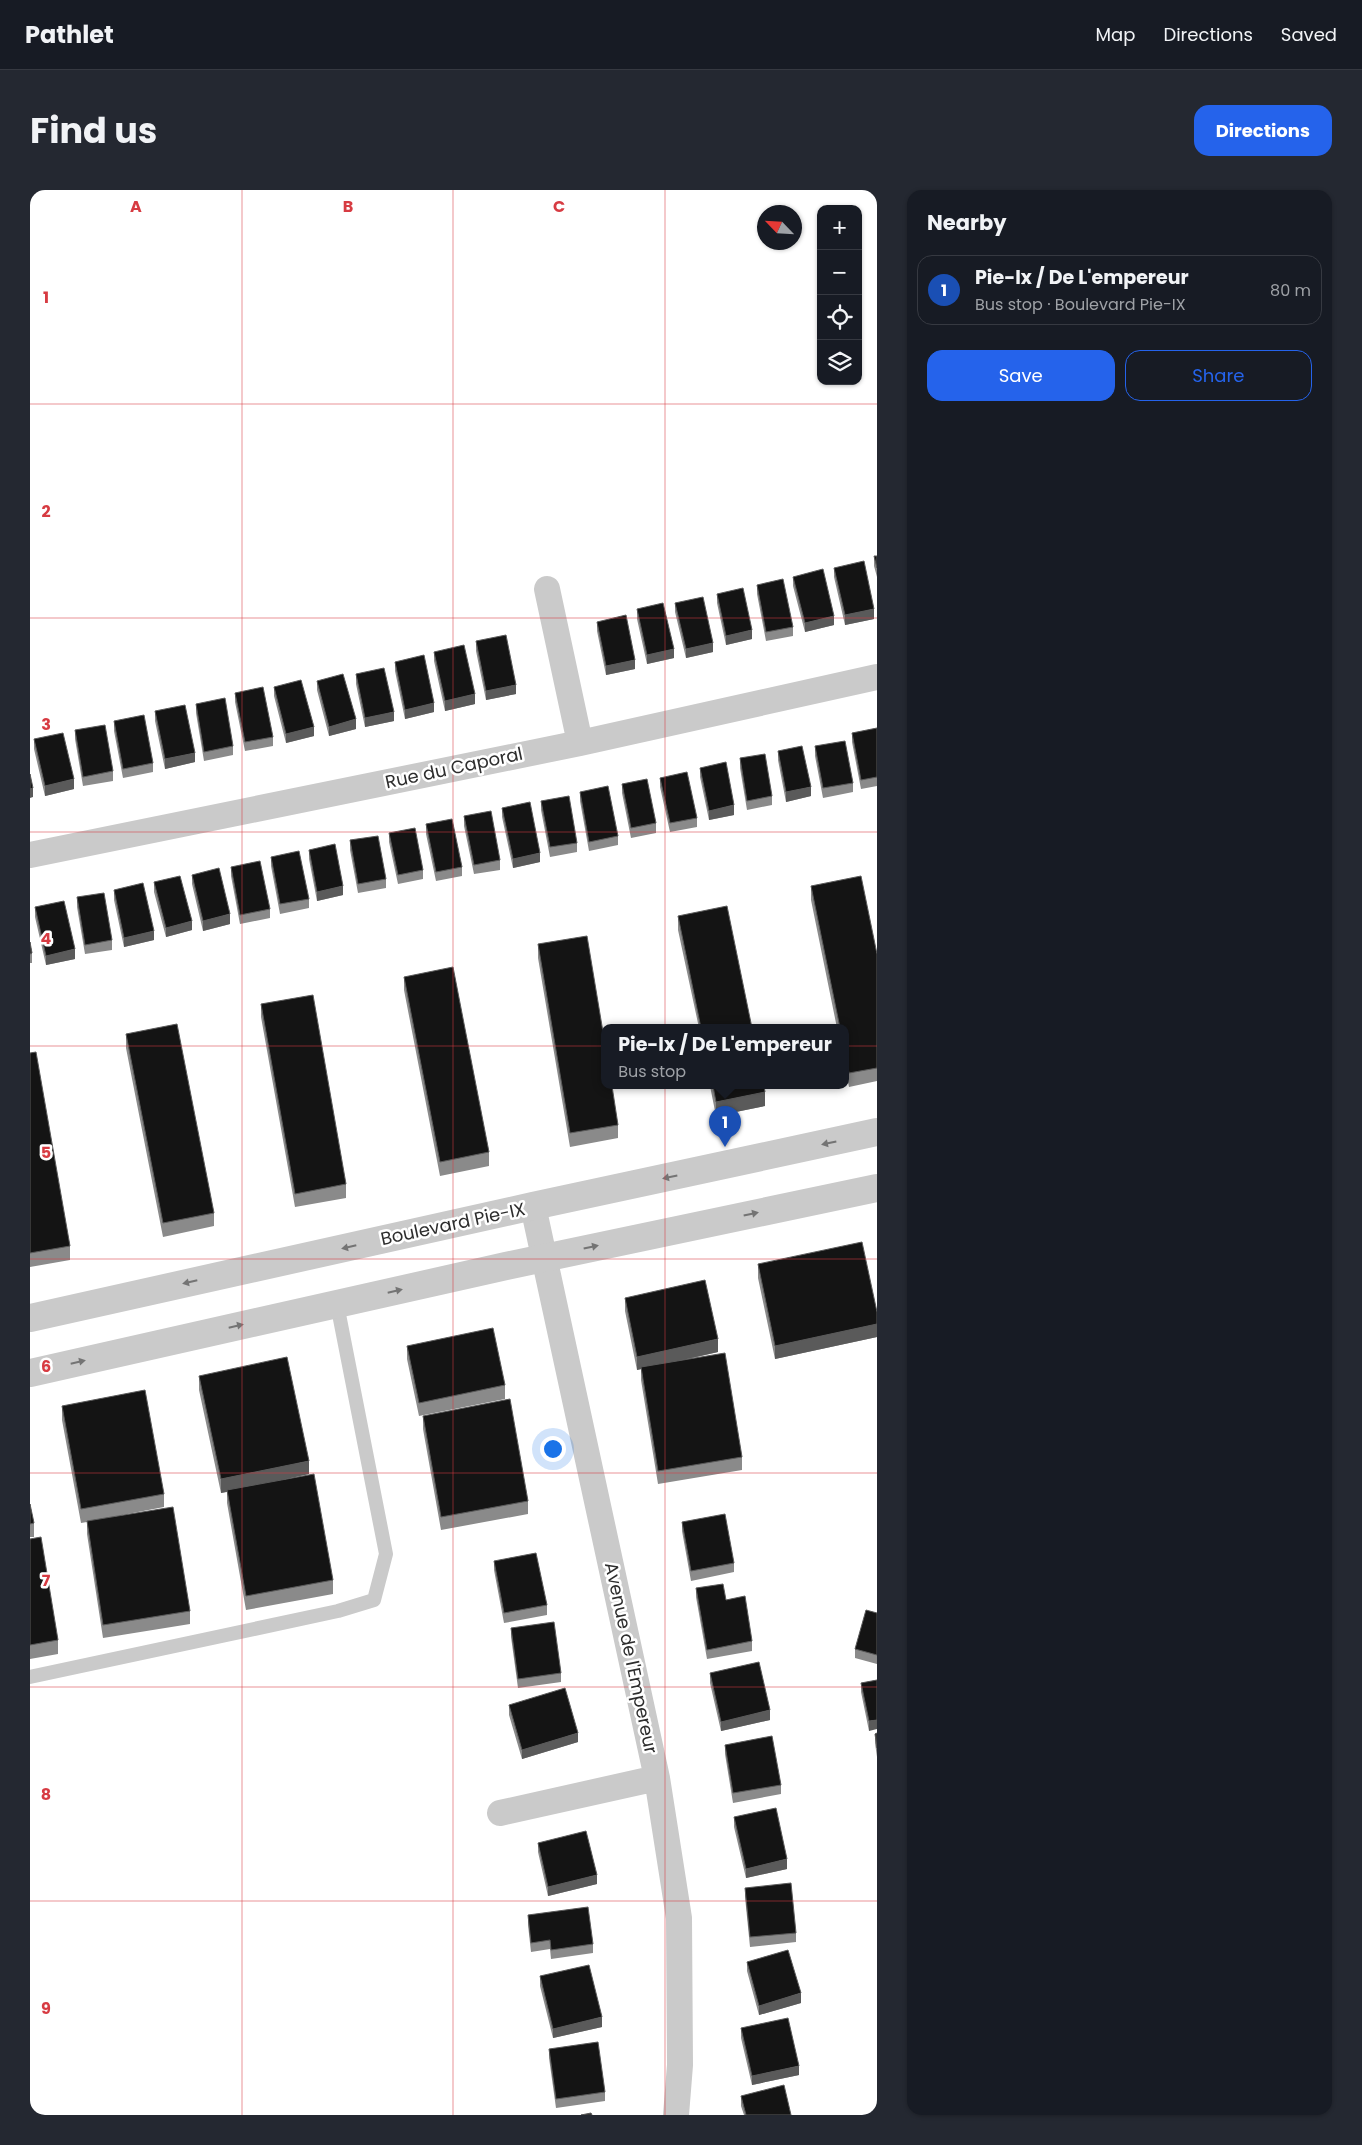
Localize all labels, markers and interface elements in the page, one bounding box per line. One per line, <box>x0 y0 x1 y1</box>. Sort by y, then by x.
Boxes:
text: Pathlet <box>25 18 114 51</box>
text: Map <box>1096 22 1135 47</box>
text: Directions <box>1163 22 1253 47</box>
text: Saved <box>1281 22 1337 47</box>
button: Directions <box>1194 105 1332 156</box>
text: Find us <box>30 106 157 155</box>
text: A <box>130 195 142 218</box>
text: B <box>343 195 353 218</box>
text: C <box>553 195 565 218</box>
north arrow <box>757 205 802 250</box>
map controls <box>817 205 862 385</box>
button: + <box>817 205 862 250</box>
text: Nearby <box>927 208 1007 237</box>
button: − <box>817 250 862 295</box>
text: Pie-Ix / De L'empereur <box>975 264 1189 291</box>
text: 1 <box>941 279 947 302</box>
text: 80 m <box>1270 279 1311 302</box>
text: 1 <box>43 286 49 309</box>
text: Bus stop · Boulevard Pie-IX <box>975 293 1186 316</box>
button: locate <box>817 295 862 340</box>
button: layers <box>817 340 862 385</box>
button: Save <box>927 350 1115 401</box>
button: Share <box>1125 350 1312 401</box>
text: 2 <box>41 500 51 523</box>
text: 3 <box>41 713 51 736</box>
street label: Rue du Caporal <box>383 741 525 794</box>
text: 4 <box>41 927 52 950</box>
popup <box>601 1024 849 1089</box>
text: Pie-Ix / De L'empereur <box>618 1031 832 1058</box>
text: Bus stop <box>618 1060 686 1083</box>
pin: 1 <box>709 1106 741 1147</box>
one-way arrow <box>822 1139 837 1147</box>
text: 5 <box>41 1141 51 1164</box>
one-way arrow <box>663 1173 678 1181</box>
street label: Boulevard Pie-IX <box>378 1196 527 1251</box>
one-way arrow <box>743 1210 758 1218</box>
one-way arrow <box>341 1243 356 1251</box>
one-way arrow <box>584 1243 600 1251</box>
one-way arrow <box>183 1278 198 1286</box>
one-way arrow <box>387 1287 402 1295</box>
one-way arrow <box>229 1322 244 1330</box>
text: 6 <box>41 1355 51 1378</box>
one-way arrow <box>70 1358 85 1366</box>
your location <box>540 1436 566 1462</box>
street label: Avenue de l'Empereur <box>599 1560 664 1756</box>
text: 7 <box>42 1569 51 1592</box>
text: 8 <box>41 1783 51 1806</box>
text: 9 <box>41 1997 51 2020</box>

